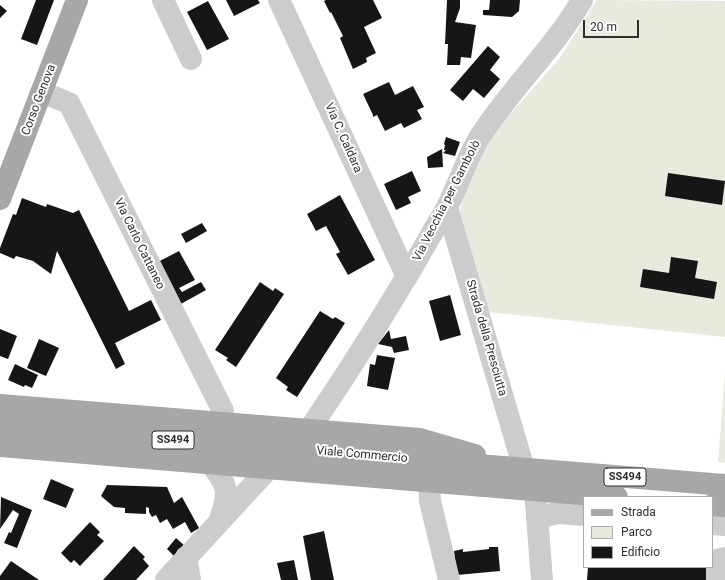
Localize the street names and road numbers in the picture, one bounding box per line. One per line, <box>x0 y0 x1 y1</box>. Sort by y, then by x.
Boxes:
street label: Corso Genova <box>19 62 59 138</box>
street label: Via C. Caldara <box>321 101 365 175</box>
street label: Via Vecchia per Gambolò <box>410 138 484 264</box>
street label: Via Carlo Cattaneo <box>111 196 167 292</box>
street label: Strada della Presciutta <box>462 278 510 398</box>
road number: SS494 <box>152 431 194 449</box>
street label: Viale Commercio <box>316 444 408 466</box>
road number: SS494 <box>604 468 646 486</box>

